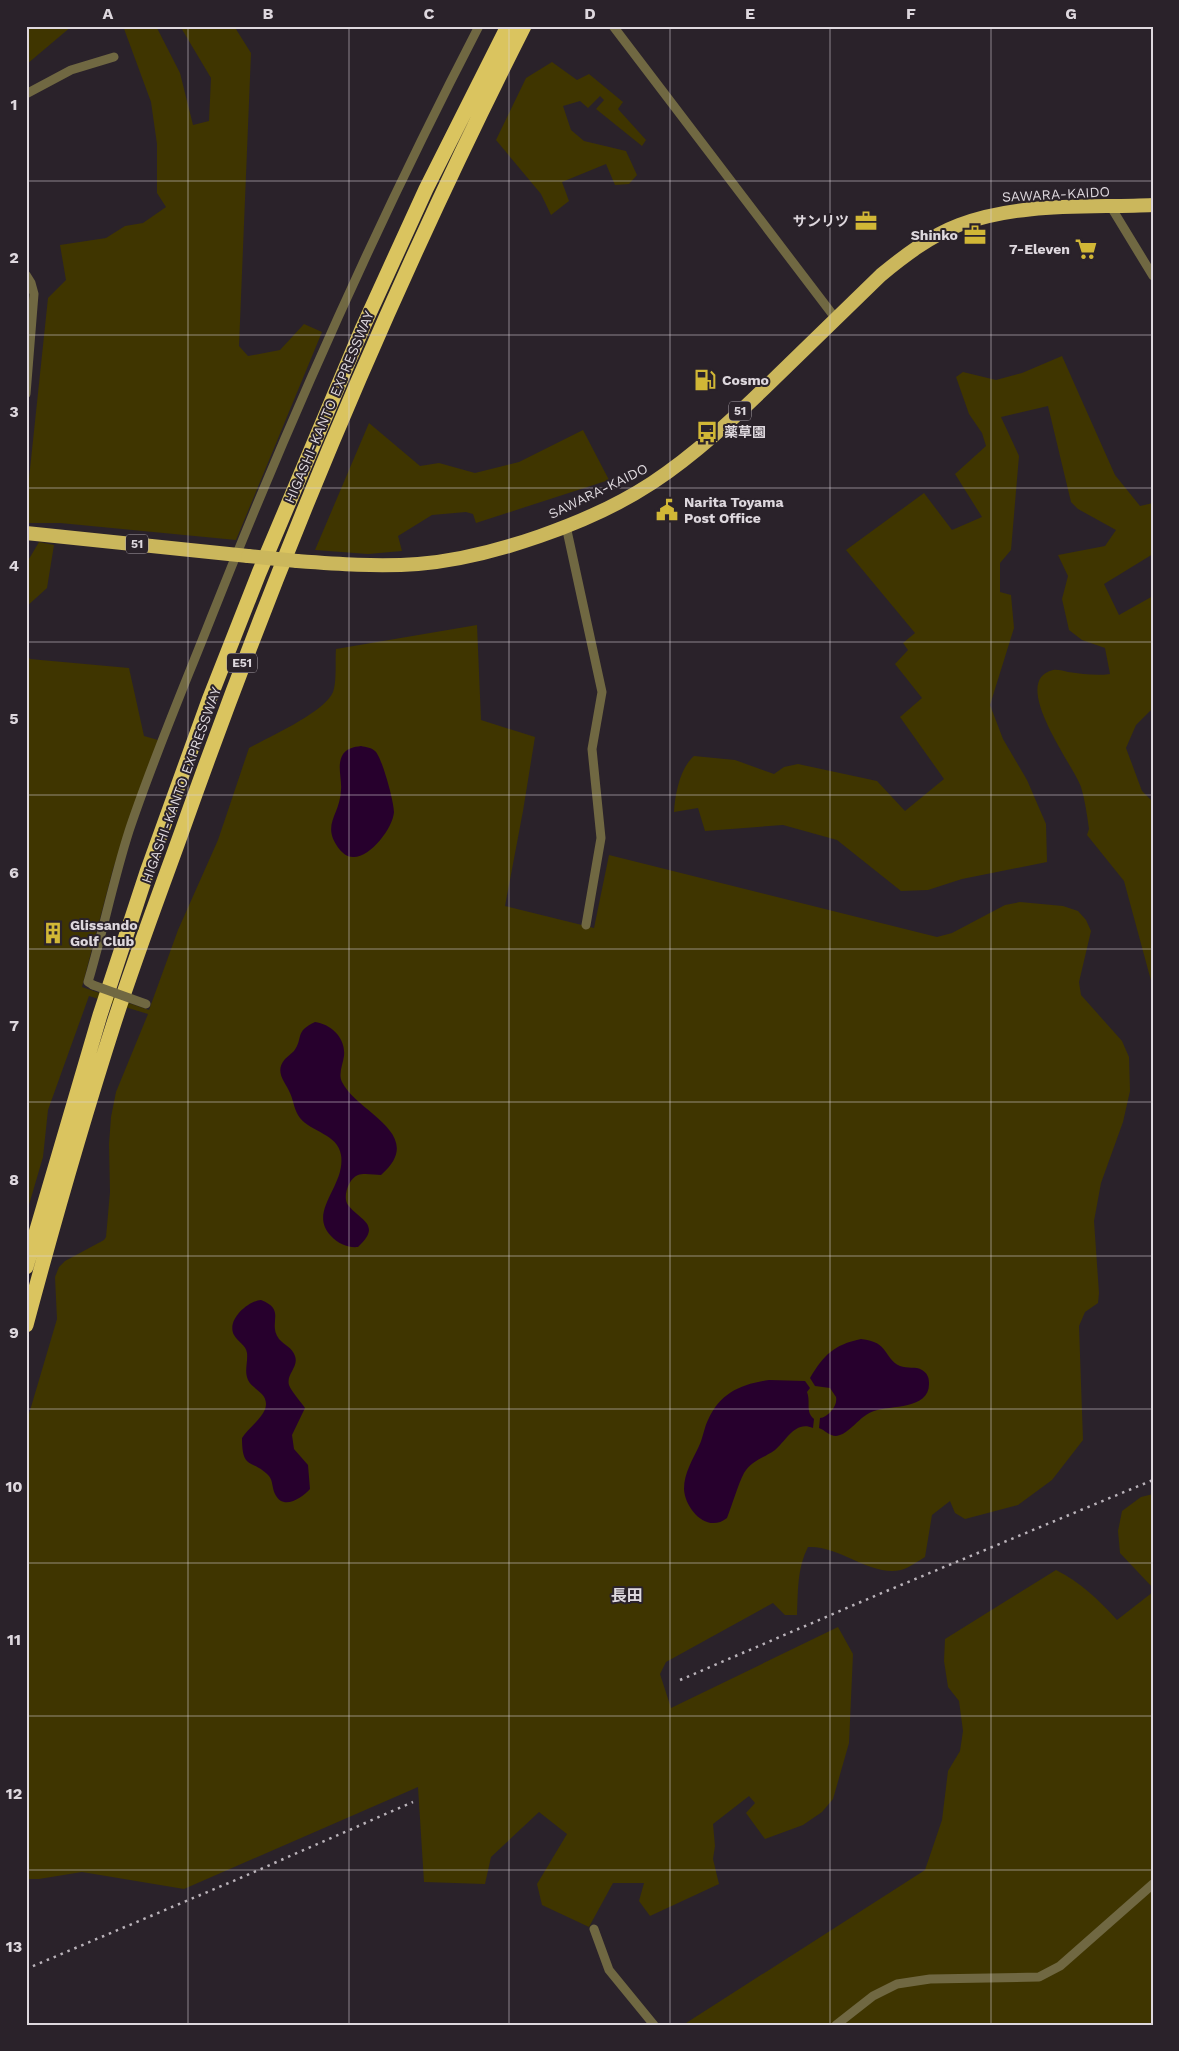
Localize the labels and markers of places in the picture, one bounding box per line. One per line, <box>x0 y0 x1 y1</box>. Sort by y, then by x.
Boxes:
office icon: サンリツ <box>853 208 879 234</box>
place label: サンリツ <box>793 213 849 229</box>
office icon: Shinko <box>962 222 988 248</box>
place label: Shinko <box>911 227 958 243</box>
supermarket icon: 7-Eleven <box>1073 236 1099 262</box>
place label: 7-Eleven <box>1009 241 1070 257</box>
fuel station icon: Cosmo <box>692 367 718 393</box>
place label: Cosmo <box>722 372 769 388</box>
bus stop icon: 薬草園 <box>694 419 720 445</box>
place label: 薬草園 <box>724 424 766 440</box>
place label: Narita Toyama Post Office <box>684 494 784 526</box>
public building icon: Narita Toyama Post Office <box>654 497 680 523</box>
place label: Glissando Golf Club <box>70 917 138 949</box>
building icon: Glissando Golf Club <box>40 920 66 946</box>

